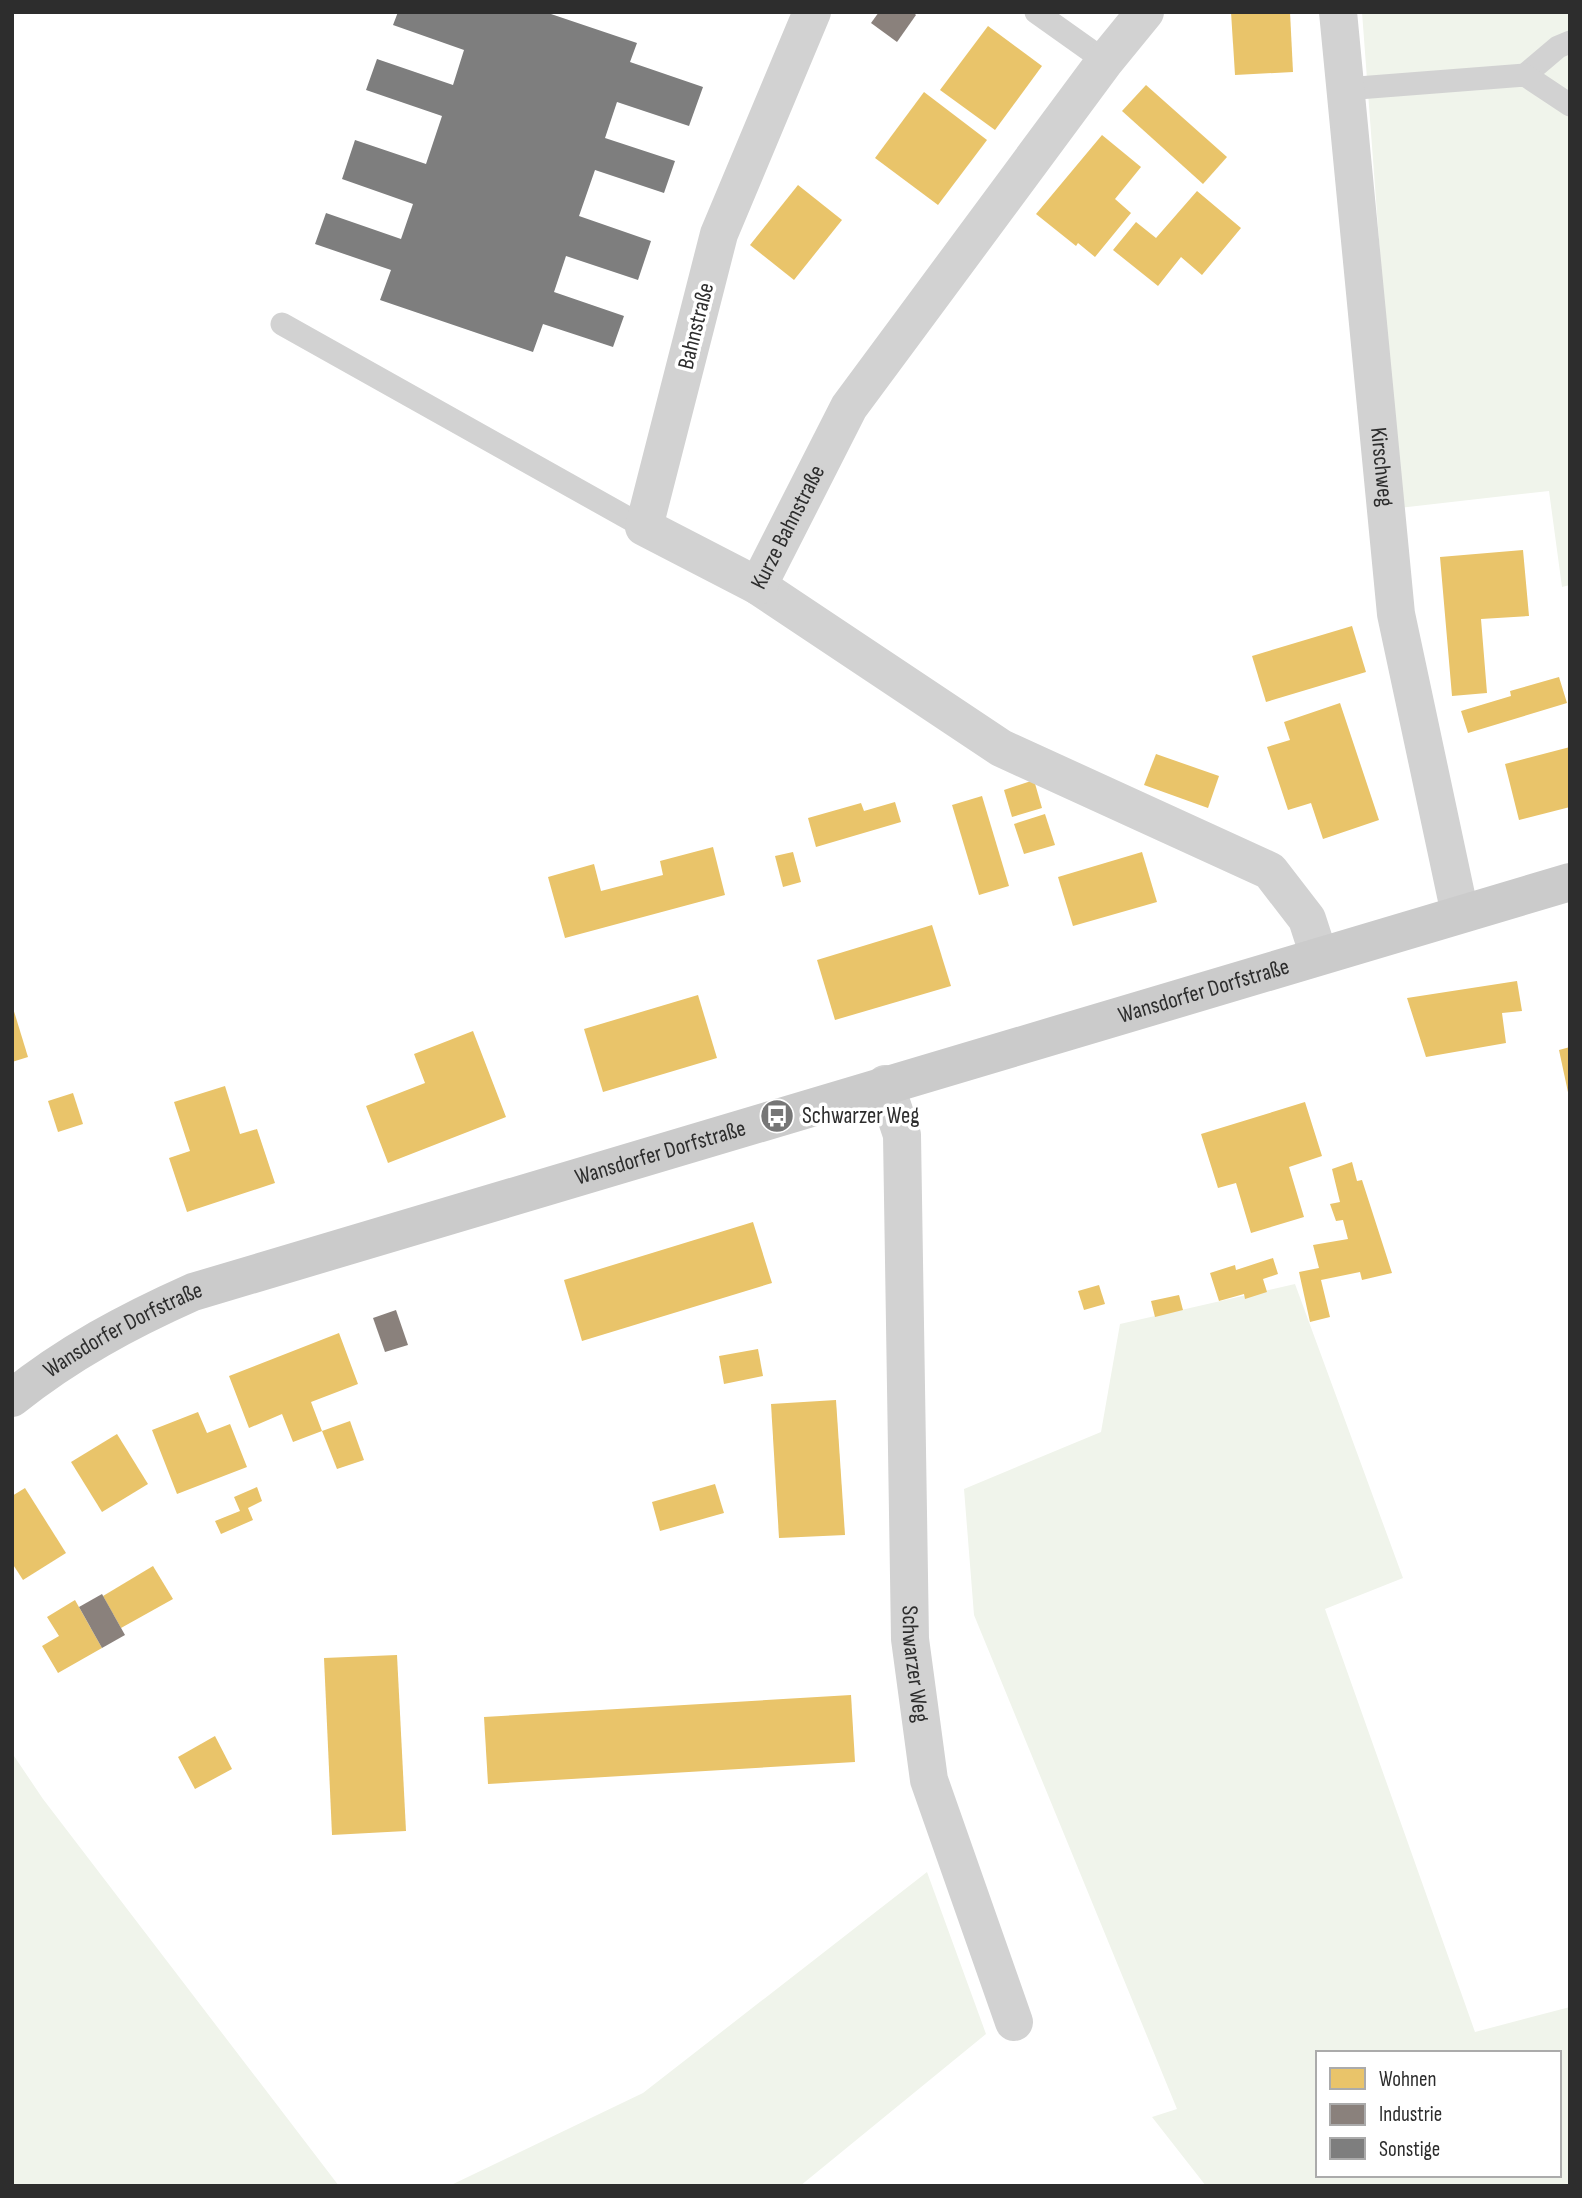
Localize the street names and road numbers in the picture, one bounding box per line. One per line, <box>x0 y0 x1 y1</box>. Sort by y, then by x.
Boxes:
street label: Bahnstraße <box>672 280 720 372</box>
street label: Kirschweg <box>1364 426 1400 508</box>
street label: Kurze Bahnstraße <box>745 460 831 594</box>
street label: Wansdorfer Dorfstraße <box>1115 952 1293 1030</box>
street label: Wansdorfer Dorfstraße <box>572 1114 749 1191</box>
street label: Wansdorfer Dorfstraße <box>38 1276 206 1384</box>
street label: Schwarzer Weg <box>895 1605 935 1724</box>

